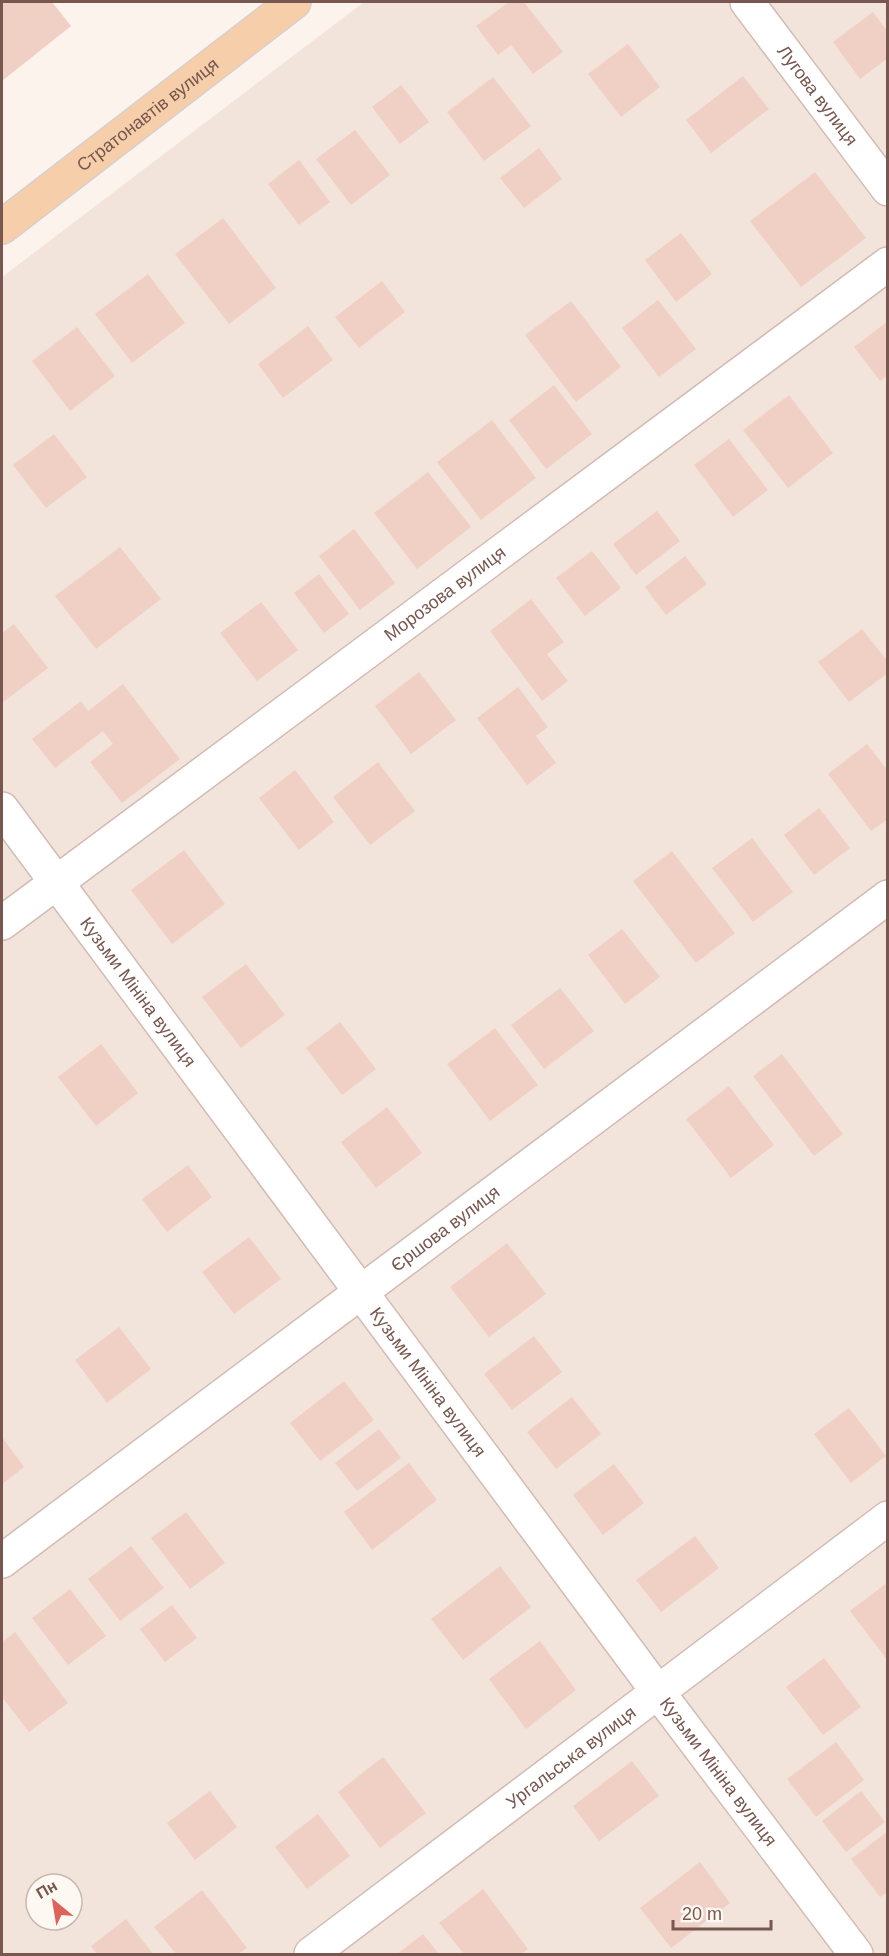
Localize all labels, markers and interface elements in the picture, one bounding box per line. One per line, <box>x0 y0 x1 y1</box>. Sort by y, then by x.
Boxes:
street label: Лугова вулиця <box>773 41 862 149</box>
street label: Стратонавтів вулиця <box>73 54 223 176</box>
street label: Морозова вулиця <box>380 542 509 645</box>
street label: Кузьми Мініна вулиця <box>76 913 200 1071</box>
street label: Єршова вулиця <box>387 1182 503 1276</box>
street label: Кузьми Мініна вулиця <box>366 1304 490 1461</box>
street label: Кузьми Мініна вулиця <box>656 1694 781 1850</box>
street label: Ургальська вулиця <box>502 1702 640 1813</box>
north arrow <box>24 1872 84 1932</box>
text: Пн <box>33 1877 60 1902</box>
scale bar <box>673 1893 770 1931</box>
text: 20 m <box>682 1904 722 1924</box>

